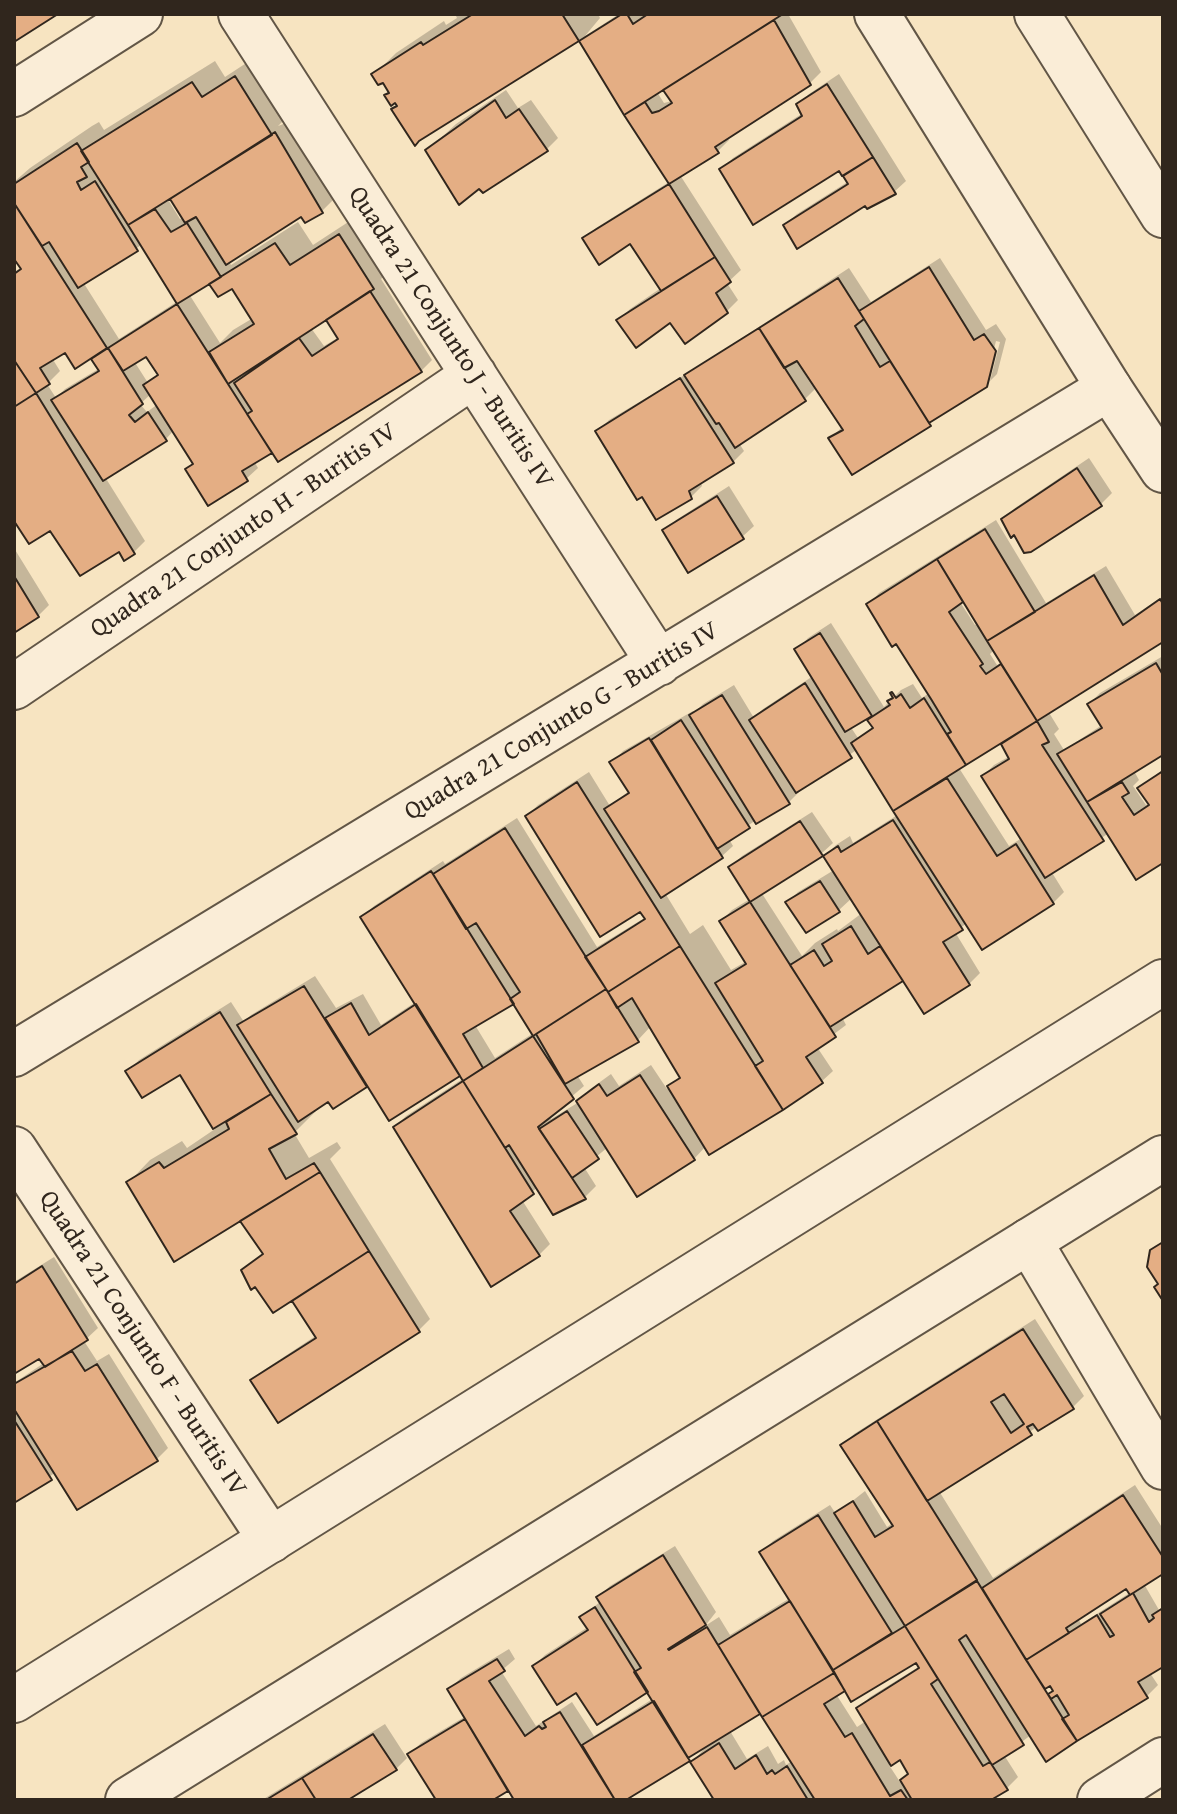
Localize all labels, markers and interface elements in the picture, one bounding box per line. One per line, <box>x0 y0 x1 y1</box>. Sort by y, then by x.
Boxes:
street label: Quadra 21 Conjunto J - Buritis IV <box>341 181 559 495</box>
street label: Quadra 21 Conjunto H - Buritis IV <box>85 417 403 645</box>
street label: Quadra 21 Conjunto G - Buritis IV <box>399 616 725 828</box>
street label: Quadra 21 Conjunto F - Buritis IV <box>31 1185 253 1503</box>

